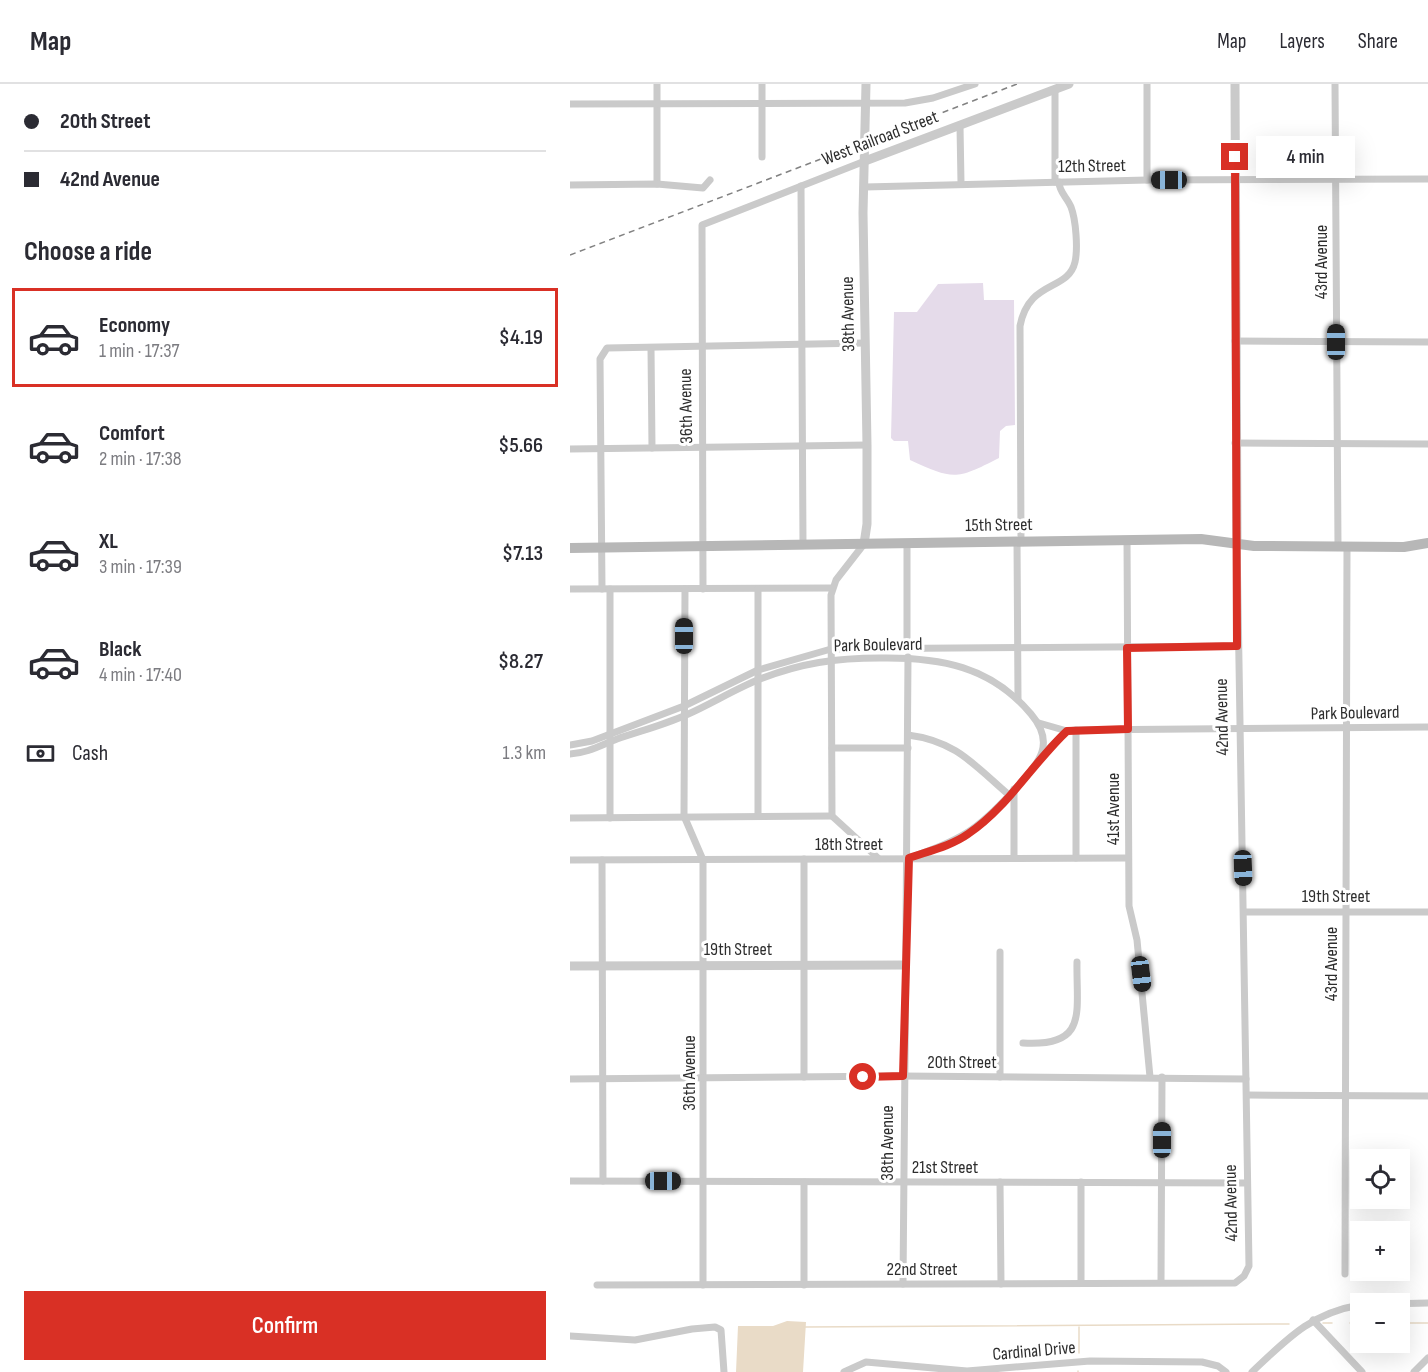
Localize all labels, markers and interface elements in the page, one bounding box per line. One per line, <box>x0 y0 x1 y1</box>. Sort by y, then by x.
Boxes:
text: Map <box>30 25 71 58</box>
text: Map <box>1217 29 1246 54</box>
text: Layers <box>1279 29 1325 54</box>
text: Share <box>1358 29 1398 54</box>
street label: West Railroad Street <box>819 106 942 170</box>
text: 20th Street <box>60 108 150 135</box>
callout: 4 min <box>1256 136 1355 178</box>
route end <box>1221 143 1248 170</box>
text: 4 min <box>1287 145 1324 169</box>
street label: 12th Street <box>1058 155 1127 177</box>
text: 42nd Avenue <box>60 166 160 193</box>
car <box>1151 171 1187 189</box>
street label: 43rd Avenue <box>1311 225 1332 299</box>
text: Choose a ride <box>24 236 152 268</box>
street label: 38th Avenue <box>837 276 859 352</box>
icon: car <box>27 311 81 365</box>
text: Economy <box>99 312 170 339</box>
text: $4.19 <box>499 324 543 351</box>
car <box>1327 324 1345 360</box>
text: 1 min · 17:37 <box>99 339 180 363</box>
street label: 36th Avenue <box>675 368 697 444</box>
icon: car <box>27 419 81 473</box>
text: Comfort <box>99 420 165 447</box>
text: $5.66 <box>498 432 543 459</box>
text: 2 min · 17:38 <box>99 447 182 471</box>
street label: 15th Street <box>965 514 1033 536</box>
icon: car <box>27 527 81 581</box>
text: XL <box>99 528 118 555</box>
text: $7.13 <box>502 540 543 567</box>
text: 3 min · 17:39 <box>99 555 182 579</box>
car <box>675 618 693 654</box>
street label: Park Boulevard <box>833 634 923 656</box>
icon: car <box>27 635 81 689</box>
text: Black <box>99 636 141 663</box>
text: $8.27 <box>498 648 543 675</box>
text: 4 min · 17:40 <box>99 663 182 687</box>
street label: 42nd Avenue <box>1211 678 1233 756</box>
street label: Park Boulevard <box>1310 702 1400 724</box>
icon: cash <box>24 737 57 770</box>
text: Cash <box>72 740 108 767</box>
text: 1.3 km <box>503 741 546 765</box>
street label: 41st Avenue <box>1103 773 1124 845</box>
street label: 18th Street <box>815 834 884 855</box>
car <box>1233 850 1253 886</box>
street label: 19th Street <box>1302 886 1371 907</box>
street label: 43rd Avenue <box>1321 927 1342 1001</box>
street label: 19th Street <box>704 939 773 960</box>
car <box>1130 955 1152 993</box>
street label: 36th Avenue <box>679 1035 700 1111</box>
street label: 20th Street <box>927 1052 997 1073</box>
route start <box>849 1063 876 1090</box>
street label: 38th Avenue <box>877 1105 898 1181</box>
car <box>1153 1122 1171 1158</box>
map controls <box>1350 1149 1410 1353</box>
button: locate <box>1350 1149 1410 1209</box>
street label: 21st Street <box>912 1157 979 1178</box>
street label: 42nd Avenue <box>1220 1164 1242 1242</box>
car <box>645 1172 681 1190</box>
button: + <box>1350 1221 1410 1281</box>
street label: 22nd Street <box>887 1259 958 1280</box>
button: Confirm <box>24 1291 546 1360</box>
button: − <box>1350 1293 1410 1353</box>
street label: Cardinal Drive <box>992 1337 1076 1365</box>

